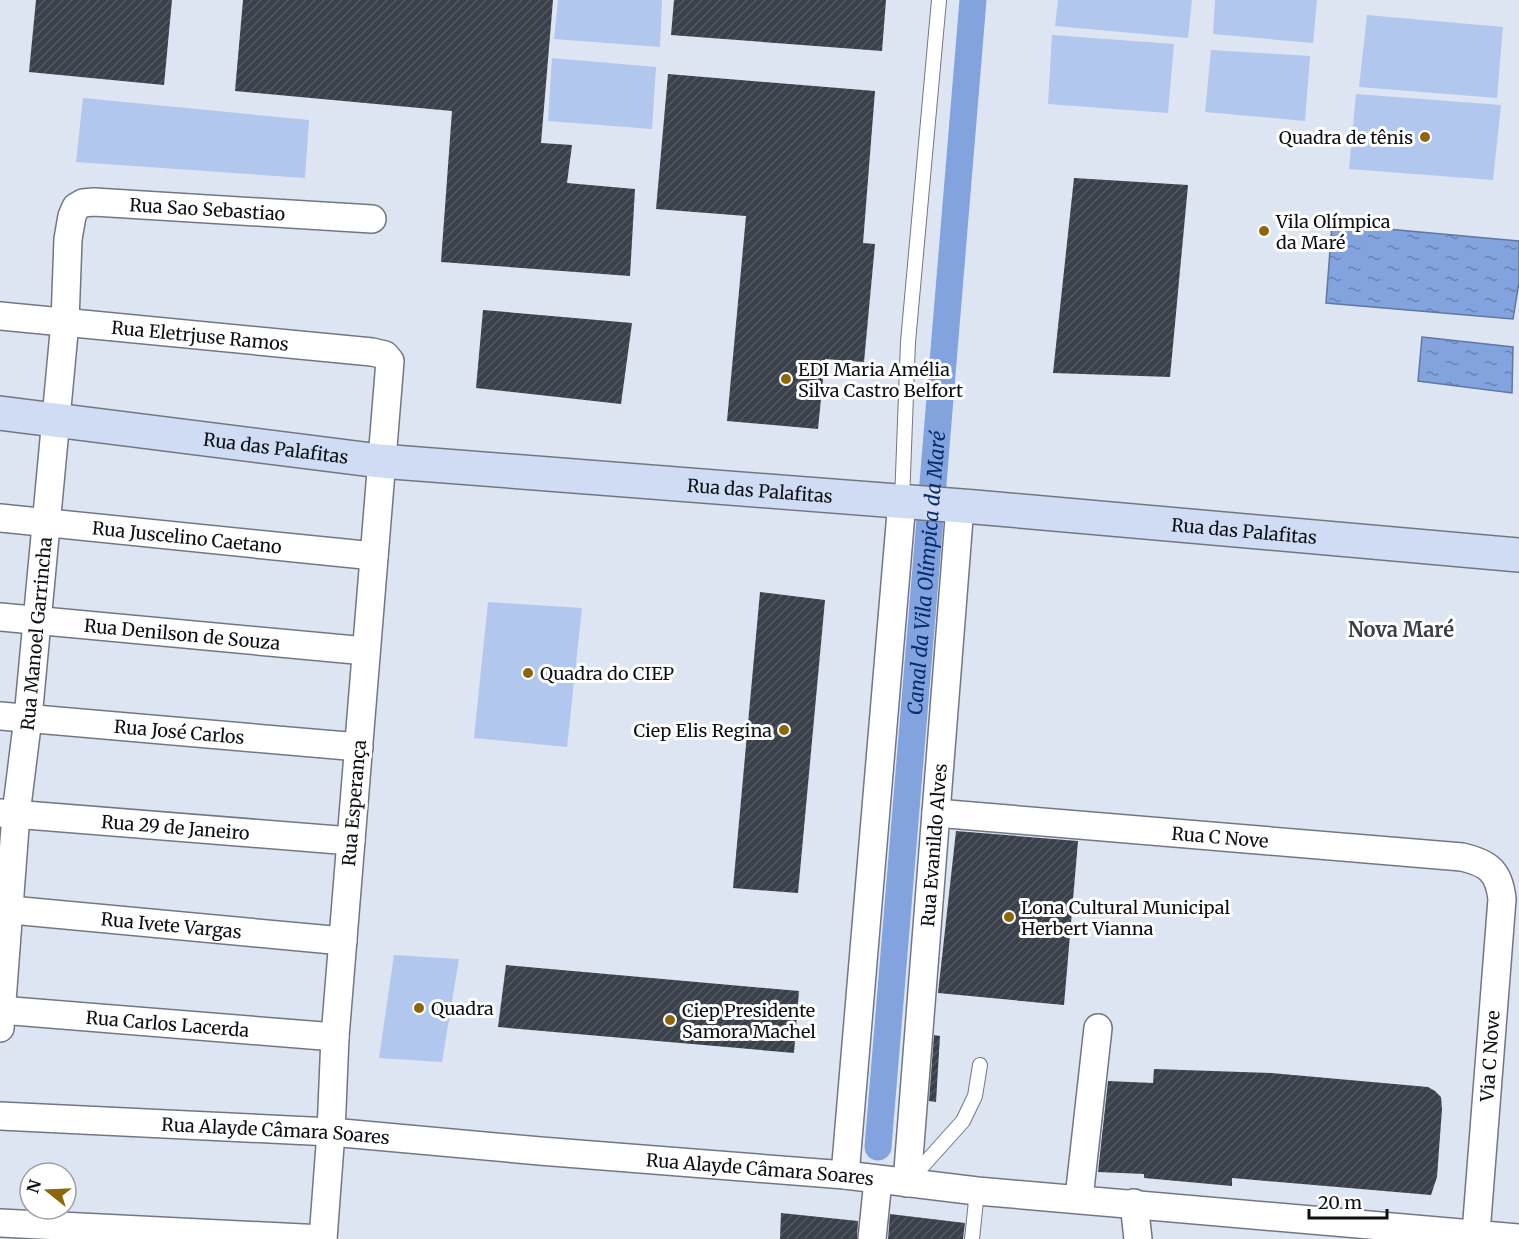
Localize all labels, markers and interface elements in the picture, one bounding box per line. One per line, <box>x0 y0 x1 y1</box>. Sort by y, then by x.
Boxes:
place label: Quadra de tênis <box>1279 126 1413 149</box>
marker: Quadra de tênis <box>1418 130 1432 144</box>
street label: Rua Sao Sebastiao <box>129 193 286 225</box>
place label: Vila Olímpica da Maré <box>1275 210 1391 254</box>
marker: Vila Olímpica da Maré <box>1257 224 1271 238</box>
street label: Rua Eletrjuse Ramos <box>110 315 290 355</box>
place label: EDI Maria Amélia Silva Castro Belfort <box>798 358 963 402</box>
marker: EDI Maria Amélia Silva Castro Belfort <box>779 372 793 386</box>
street label: Rua das Palafitas <box>202 427 350 468</box>
water label: Canal da Vila Olímpica da Maré <box>901 429 950 716</box>
street label: Rua das Palafitas <box>686 473 834 507</box>
street label: Rua das Palafitas <box>1170 513 1318 549</box>
street label: Rua Juscelino Caetano <box>91 516 283 558</box>
street label: Rua Manoel Garrincha <box>15 536 56 732</box>
street label: Rua Denilson de Souza <box>83 613 282 655</box>
district label: Nova Maré <box>1348 617 1454 642</box>
place label: Quadra do CIEP <box>540 662 675 685</box>
marker: Quadra do CIEP <box>521 666 535 680</box>
street label: Rua José Carlos <box>113 714 246 749</box>
place label: Ciep Elis Regina <box>634 719 772 742</box>
marker: Ciep Elis Regina <box>777 723 791 737</box>
street label: Rua Esperança <box>337 738 371 867</box>
street label: Rua Evanildo Alves <box>916 762 951 928</box>
street label: Rua 29 de Janeiro <box>100 810 250 844</box>
street label: Rua C Nove <box>1171 821 1269 852</box>
place label: Lona Cultural Municipal Herbert Vianna <box>1021 896 1230 940</box>
street label: Rua Ivete Vargas <box>100 907 243 943</box>
marker: Lona Cultural Municipal Herbert Vianna <box>1002 910 1016 924</box>
place label: Quadra <box>431 997 494 1020</box>
place label: Ciep Presidente Samora Machel <box>682 999 816 1043</box>
marker: Quadra <box>412 1001 426 1015</box>
street label: Rua Carlos Lacerda <box>85 1005 250 1042</box>
street label: Via C Nove <box>1475 1010 1505 1103</box>
marker: Ciep Presidente Samora Machel <box>663 1013 677 1027</box>
street label: Rua Alayde Câmara Soares <box>161 1112 391 1149</box>
street label: Rua Alayde Câmara Soares <box>645 1148 875 1190</box>
north arrow <box>18 1161 78 1221</box>
text: N <box>22 1177 45 1195</box>
scale bar <box>1309 1182 1387 1220</box>
text: 20 m <box>1318 1191 1362 1214</box>

